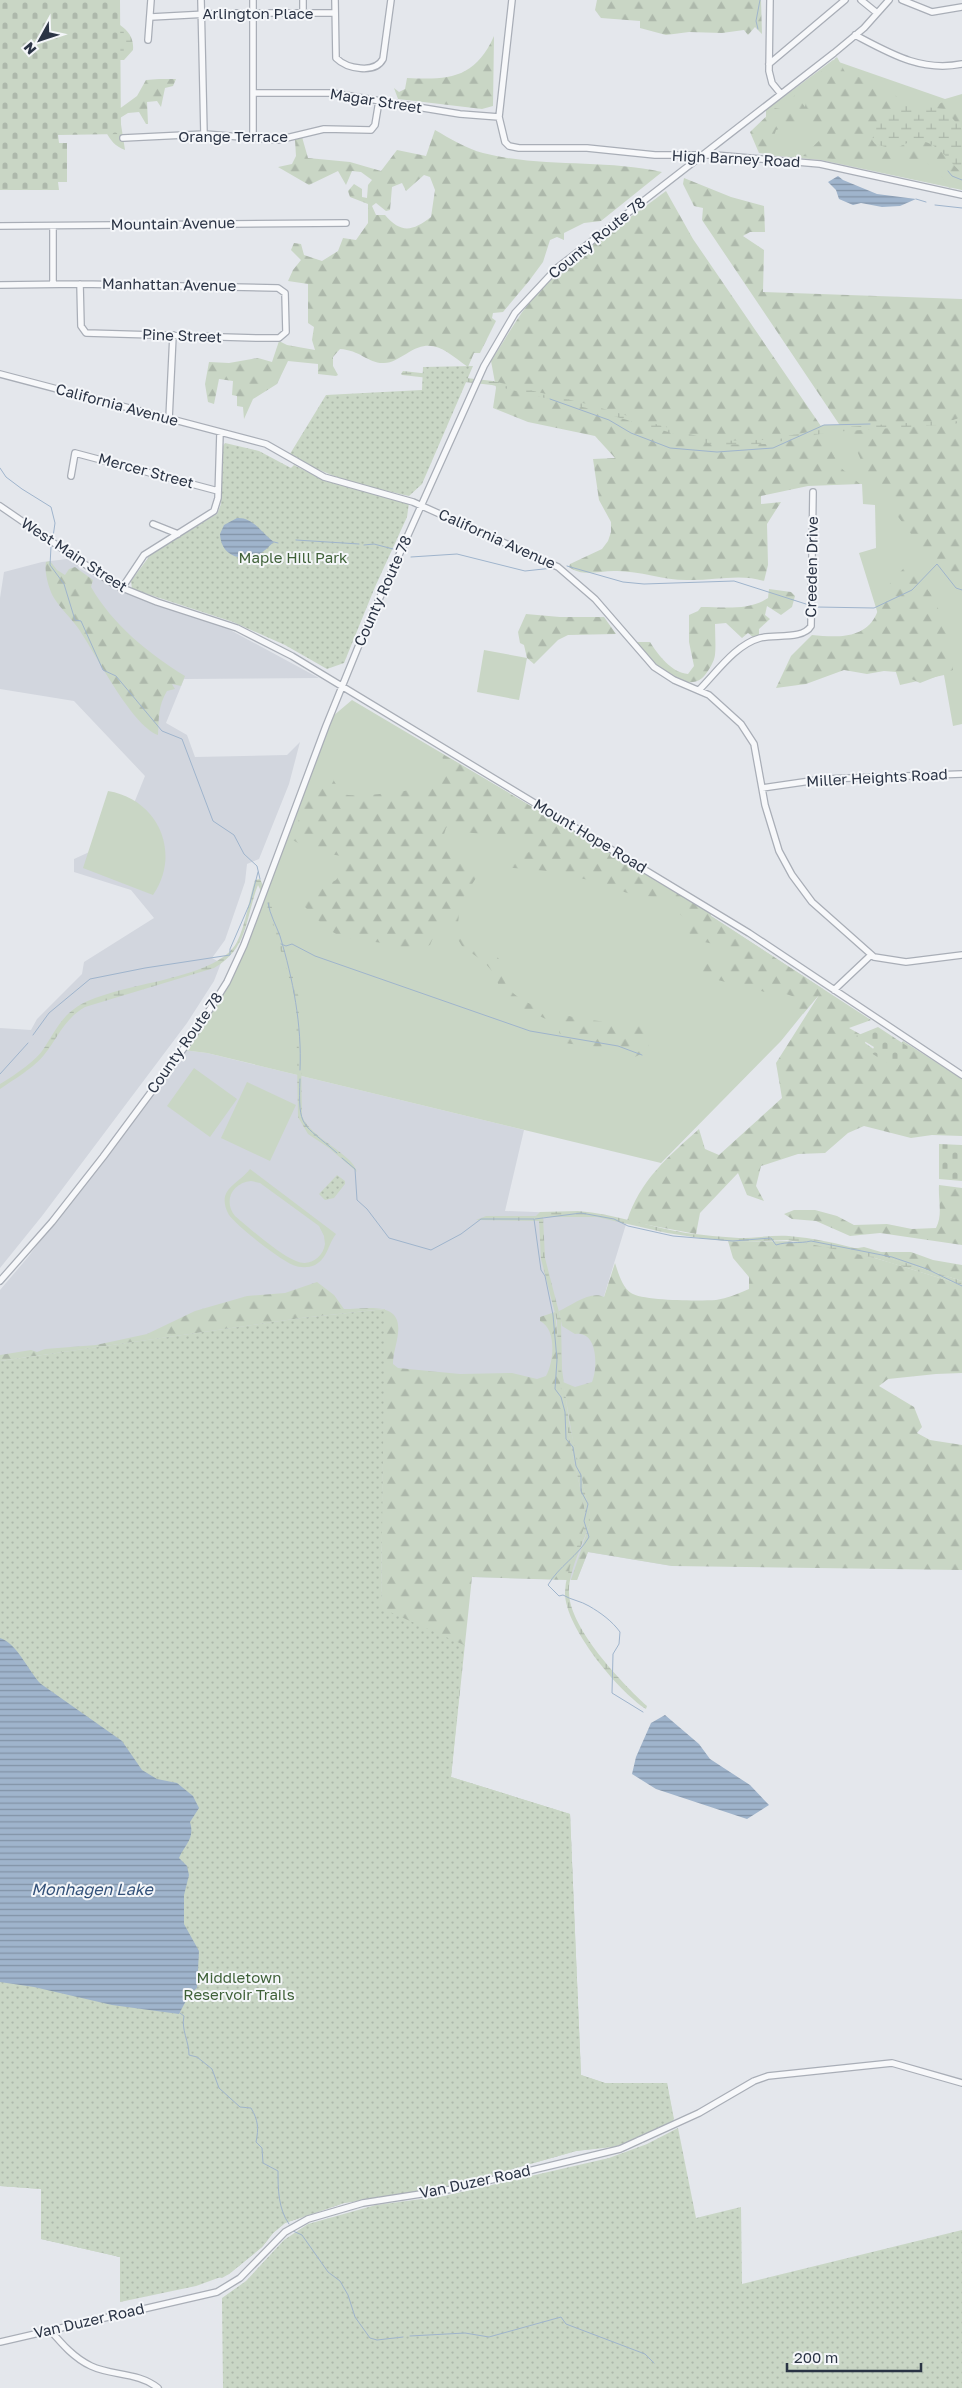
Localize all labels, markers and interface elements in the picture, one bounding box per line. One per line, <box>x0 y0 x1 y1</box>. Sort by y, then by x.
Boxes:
street label: Arlington Place <box>202 4 314 22</box>
north arrow <box>15 15 65 65</box>
text: N <box>20 39 40 58</box>
street label: Magar Street <box>329 84 424 116</box>
street label: Orange Terrace <box>178 127 288 145</box>
street label: High Barney Road <box>671 146 801 170</box>
street label: County Route 78 <box>544 193 648 282</box>
street label: Mountain Avenue <box>111 213 236 233</box>
street label: Manhattan Avenue <box>102 274 237 294</box>
street label: Pine Street <box>142 325 222 345</box>
street label: California Avenue <box>54 379 181 429</box>
street label: Mercer Street <box>97 449 196 491</box>
street label: California Avenue <box>436 504 559 572</box>
street label: West Main Street <box>18 513 131 595</box>
street label: Creeden Drive <box>801 516 821 618</box>
street label: County Route 78 <box>350 532 415 649</box>
park label: Maple Hill Park <box>239 548 348 566</box>
street label: Miller Heights Road <box>806 764 948 790</box>
street label: Mount Hope Road <box>531 794 650 876</box>
street label: County Route 78 <box>143 988 226 1097</box>
water label: Monhagen Lake <box>31 1879 154 1899</box>
park label: Middletown Reservoir Trails <box>183 1968 295 2003</box>
street label: Van Duzer Road <box>418 2160 532 2202</box>
street label: Van Duzer Road <box>32 2299 146 2341</box>
scale bar <box>787 2340 921 2372</box>
text: 200 m <box>794 2348 838 2366</box>

